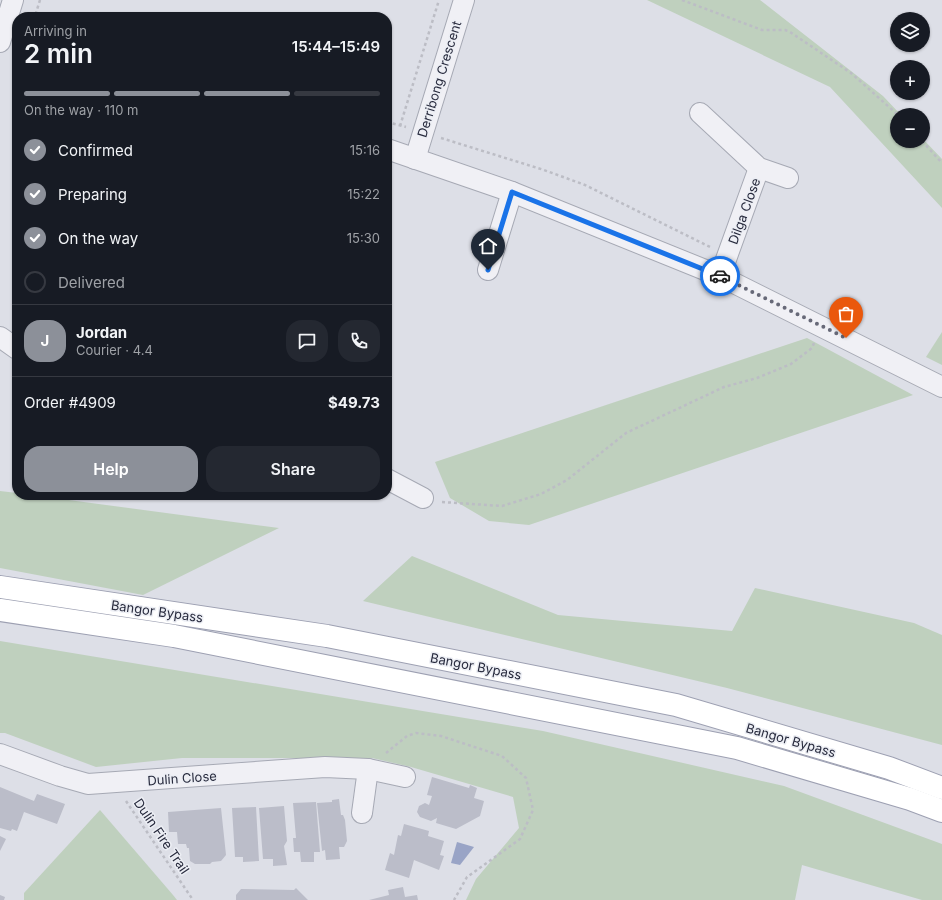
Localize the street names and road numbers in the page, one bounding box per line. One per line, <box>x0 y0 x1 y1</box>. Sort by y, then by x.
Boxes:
street label: Derribong Crescent <box>414 19 464 139</box>
street label: Dilga Close <box>725 176 763 246</box>
street label: Bangor Bypass <box>110 597 204 625</box>
street label: Bangor Bypass <box>429 649 523 683</box>
street label: Bangor Bypass <box>744 720 838 761</box>
street label: Dulin Close <box>147 768 217 788</box>
street label: Dulin Fire Trail <box>131 795 193 877</box>

